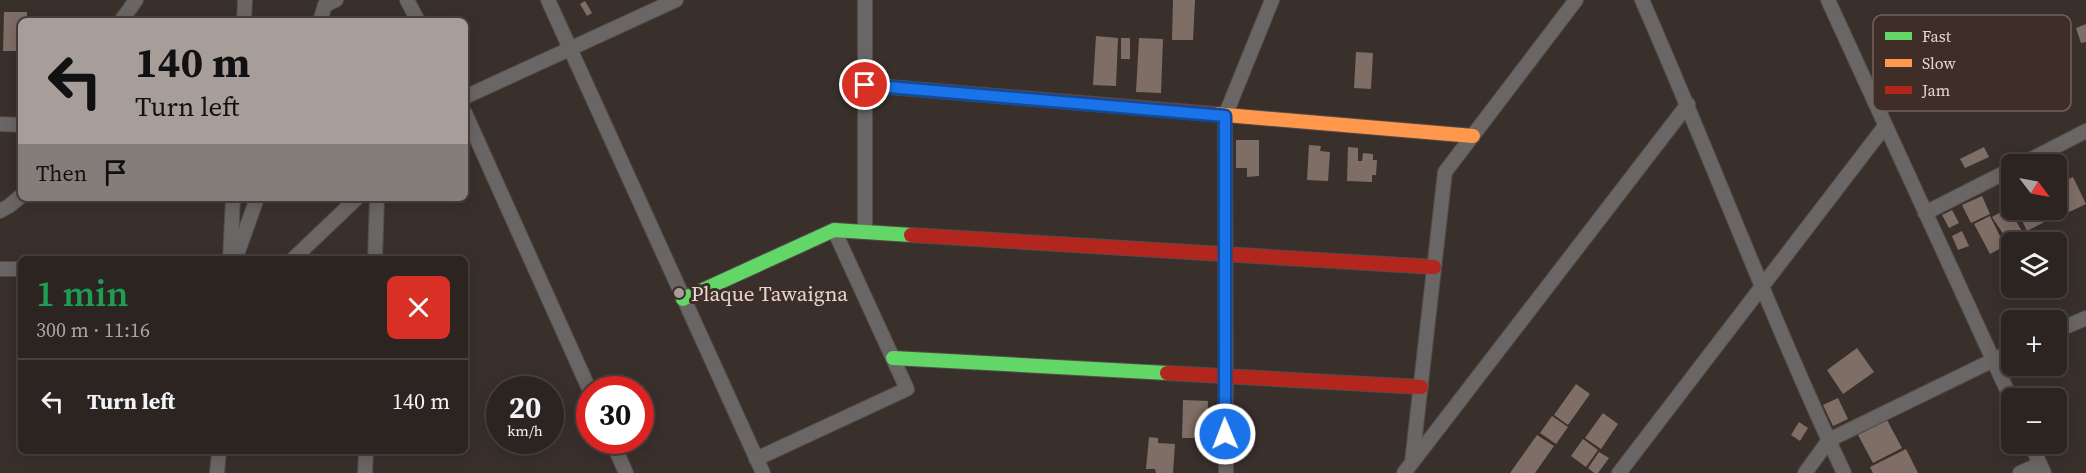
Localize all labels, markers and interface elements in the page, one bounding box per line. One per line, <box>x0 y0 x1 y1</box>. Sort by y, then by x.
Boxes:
legend <box>1873 15 2071 111</box>
text: Fast <box>1922 25 1952 47</box>
text: 140 m <box>135 33 250 91</box>
icon: left <box>36 42 114 120</box>
text: Slow <box>1922 52 1957 74</box>
pin <box>839 59 890 110</box>
icon: arrive <box>848 68 881 101</box>
text: Jam <box>1921 79 1950 101</box>
text: Turn left <box>135 88 239 125</box>
north arrow <box>2001 154 2067 220</box>
map controls <box>2001 154 2067 454</box>
icon: arrive <box>99 156 132 189</box>
text: Then <box>36 158 87 188</box>
button: layers <box>2001 232 2067 298</box>
text: 1 min <box>36 269 128 318</box>
button: close <box>387 276 450 339</box>
place label: Plaque Tawaigna <box>691 279 848 308</box>
marker: Plaque Tawaigna <box>672 286 686 300</box>
button: + <box>2001 310 2067 376</box>
text: 300 m · 11:16 <box>36 316 150 344</box>
speed limit sign: 30 <box>576 376 654 454</box>
icon: left <box>36 385 69 418</box>
text: Turn left <box>87 386 175 416</box>
text: 140 m <box>392 386 450 416</box>
text: 20 <box>509 387 541 428</box>
button: − <box>2001 388 2067 454</box>
position arrow <box>1193 402 1257 466</box>
text: km/h <box>507 420 543 441</box>

